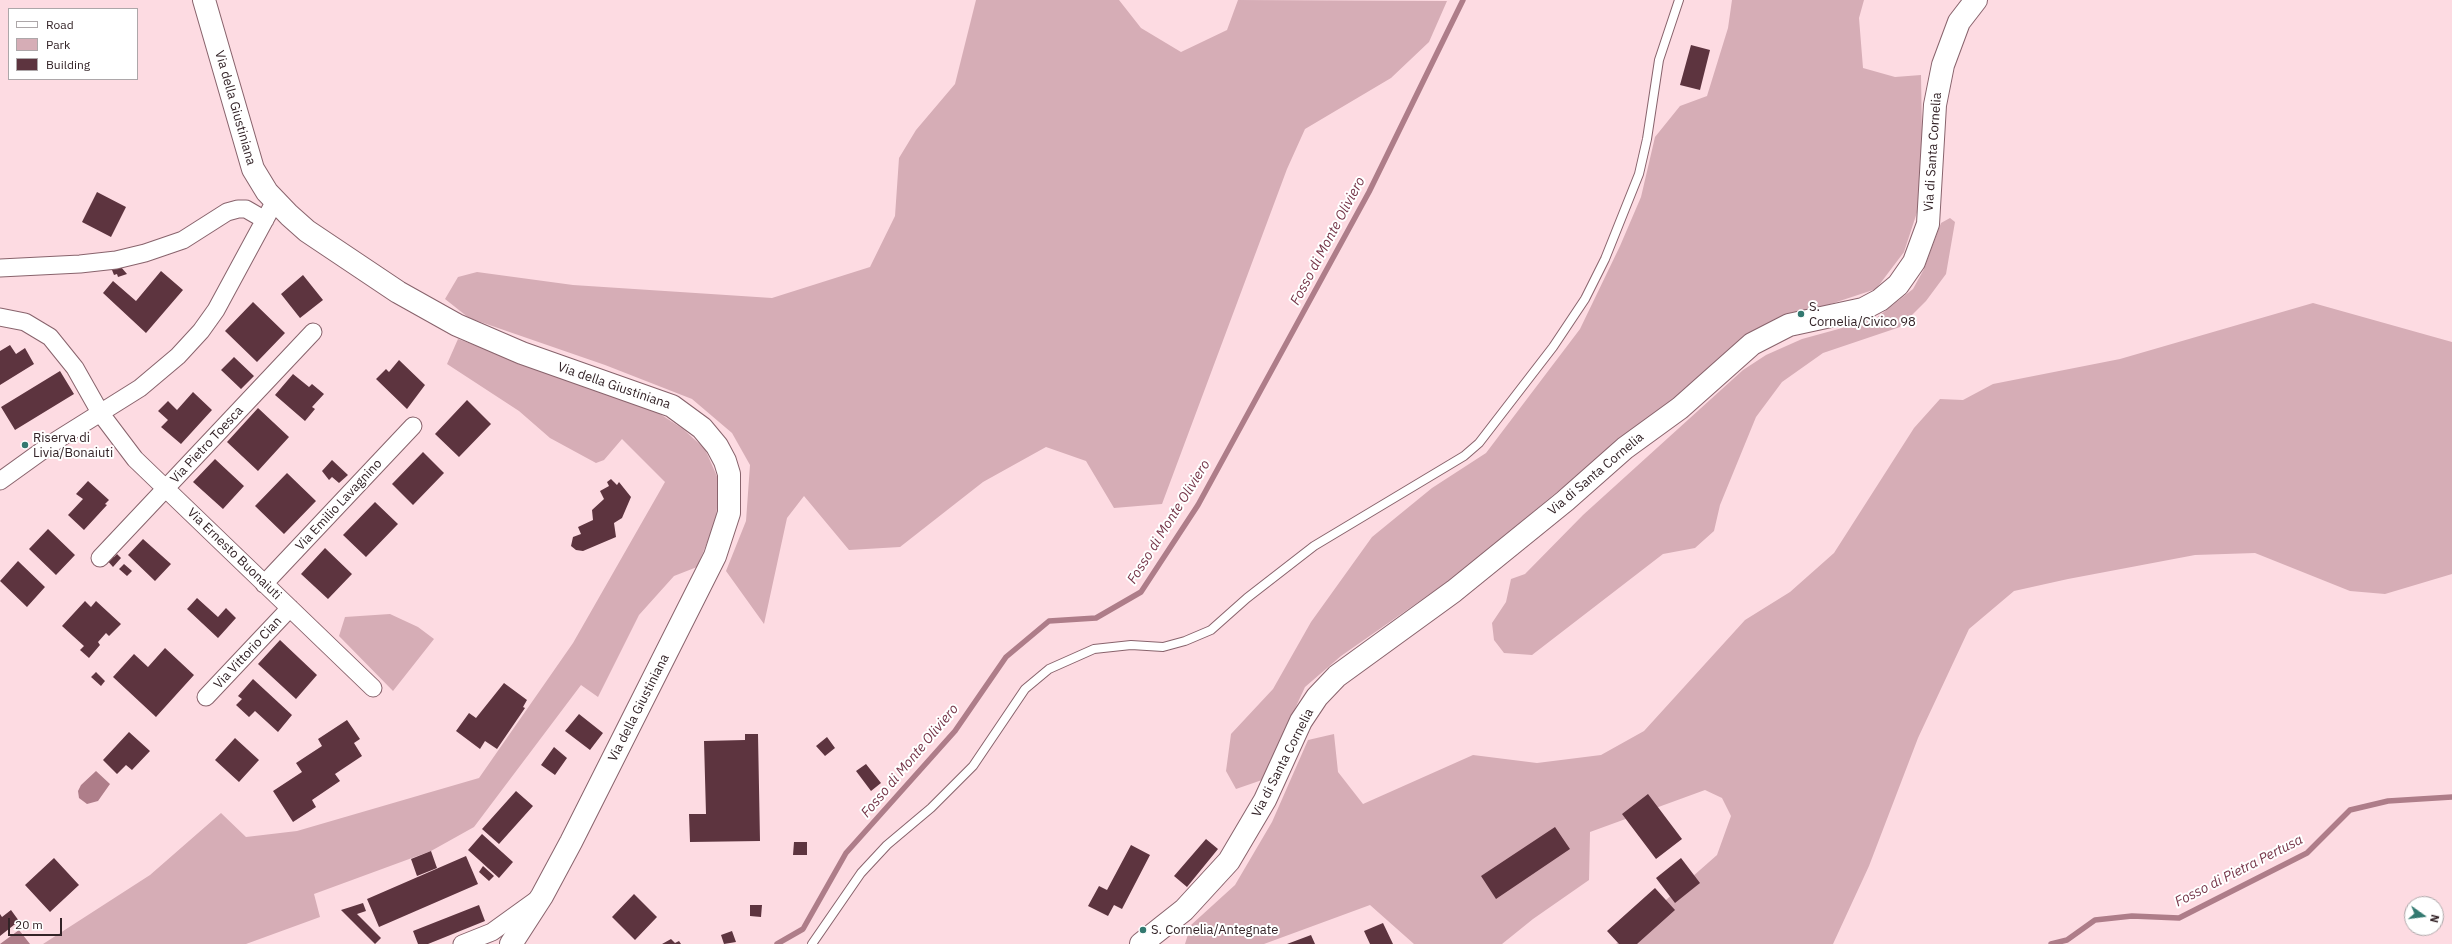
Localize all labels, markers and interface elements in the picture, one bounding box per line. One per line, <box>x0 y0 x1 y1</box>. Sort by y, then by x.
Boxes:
legend <box>8 8 138 80</box>
text: Road <box>46 17 74 32</box>
text: Park <box>46 37 70 52</box>
street label: Via della Giustiniana <box>211 49 259 167</box>
text: Building <box>46 57 90 72</box>
street label: Via di Santa Cornelia <box>1921 92 1945 212</box>
water label: Fosso di Monte Oliviero <box>1287 174 1369 308</box>
place label: S. Cornelia/Civico 98 <box>1809 299 1916 330</box>
marker: S. Cornelia/Civico 98 <box>1796 309 1806 319</box>
street label: Via della Giustiniana <box>555 359 673 413</box>
street label: Via Pietro Toesca <box>167 403 247 487</box>
place label: Riserva di Livia/Bonaiuti <box>33 430 113 461</box>
street label: Via di Santa Cornelia <box>1545 430 1647 518</box>
marker: Riserva di Livia/Bonaiuti <box>20 440 30 450</box>
street label: Via Emilio Lavagnino <box>293 456 385 554</box>
water label: Fosso di Monte Oliviero <box>1124 457 1214 587</box>
street label: Via Ernesto Buonaiuti <box>184 505 284 603</box>
street label: Via Vittorio Cian <box>211 614 285 692</box>
street label: Via della Giustiniana <box>605 652 673 764</box>
water label: Fosso di Monte Oliviero <box>858 701 962 821</box>
street label: Via di Santa Cornelia <box>1249 706 1317 820</box>
water label: Fosso di Pietra Pertusa <box>2172 831 2306 911</box>
north arrow <box>2404 896 2444 936</box>
scale bar <box>10 910 64 936</box>
text: N <box>2427 913 2442 924</box>
text: 20 m <box>15 917 43 932</box>
place label: S. Cornelia/Antegnate <box>1151 922 1278 938</box>
marker: S. Cornelia/Antegnate <box>1138 925 1148 935</box>

